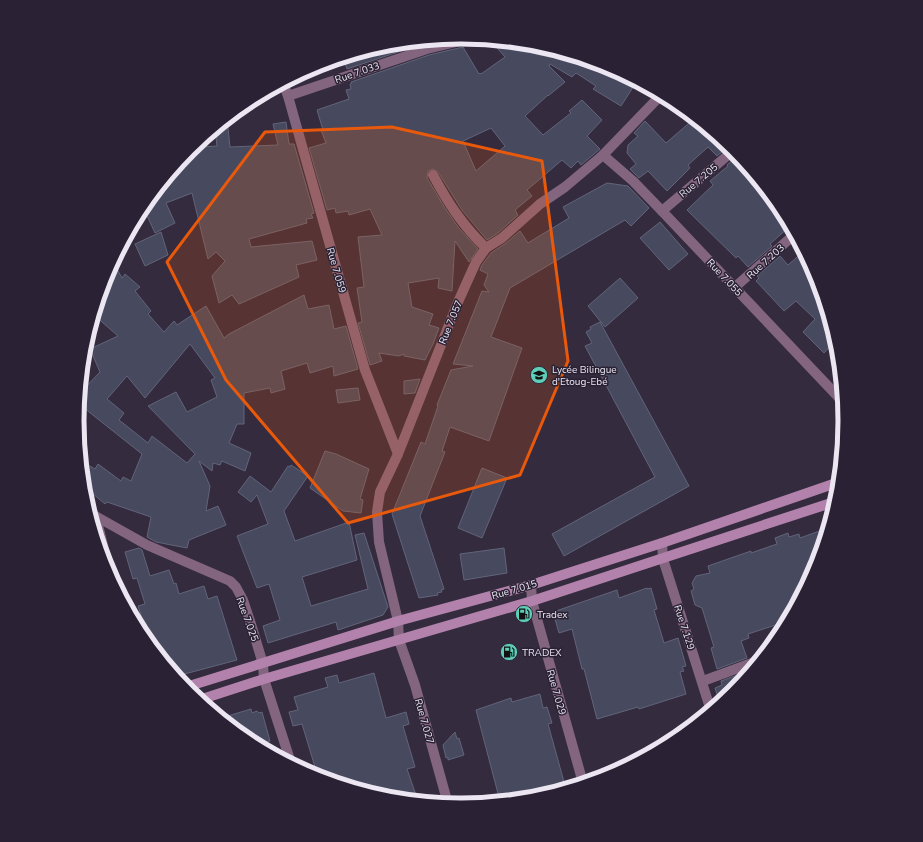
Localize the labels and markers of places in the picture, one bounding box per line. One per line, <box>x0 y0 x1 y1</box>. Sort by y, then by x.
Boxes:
place label: Lycée Bilingue d'Etoug-Ebé <box>552 363 617 389</box>
school or university icon: Lycée Bilingue d'Etoug-Ebé <box>529 365 549 385</box>
fuel station icon: Tradex <box>514 604 534 624</box>
place label: Tradex <box>537 608 568 622</box>
fuel station icon: TRADEX <box>499 642 519 662</box>
place label: TRADEX <box>522 646 562 660</box>

